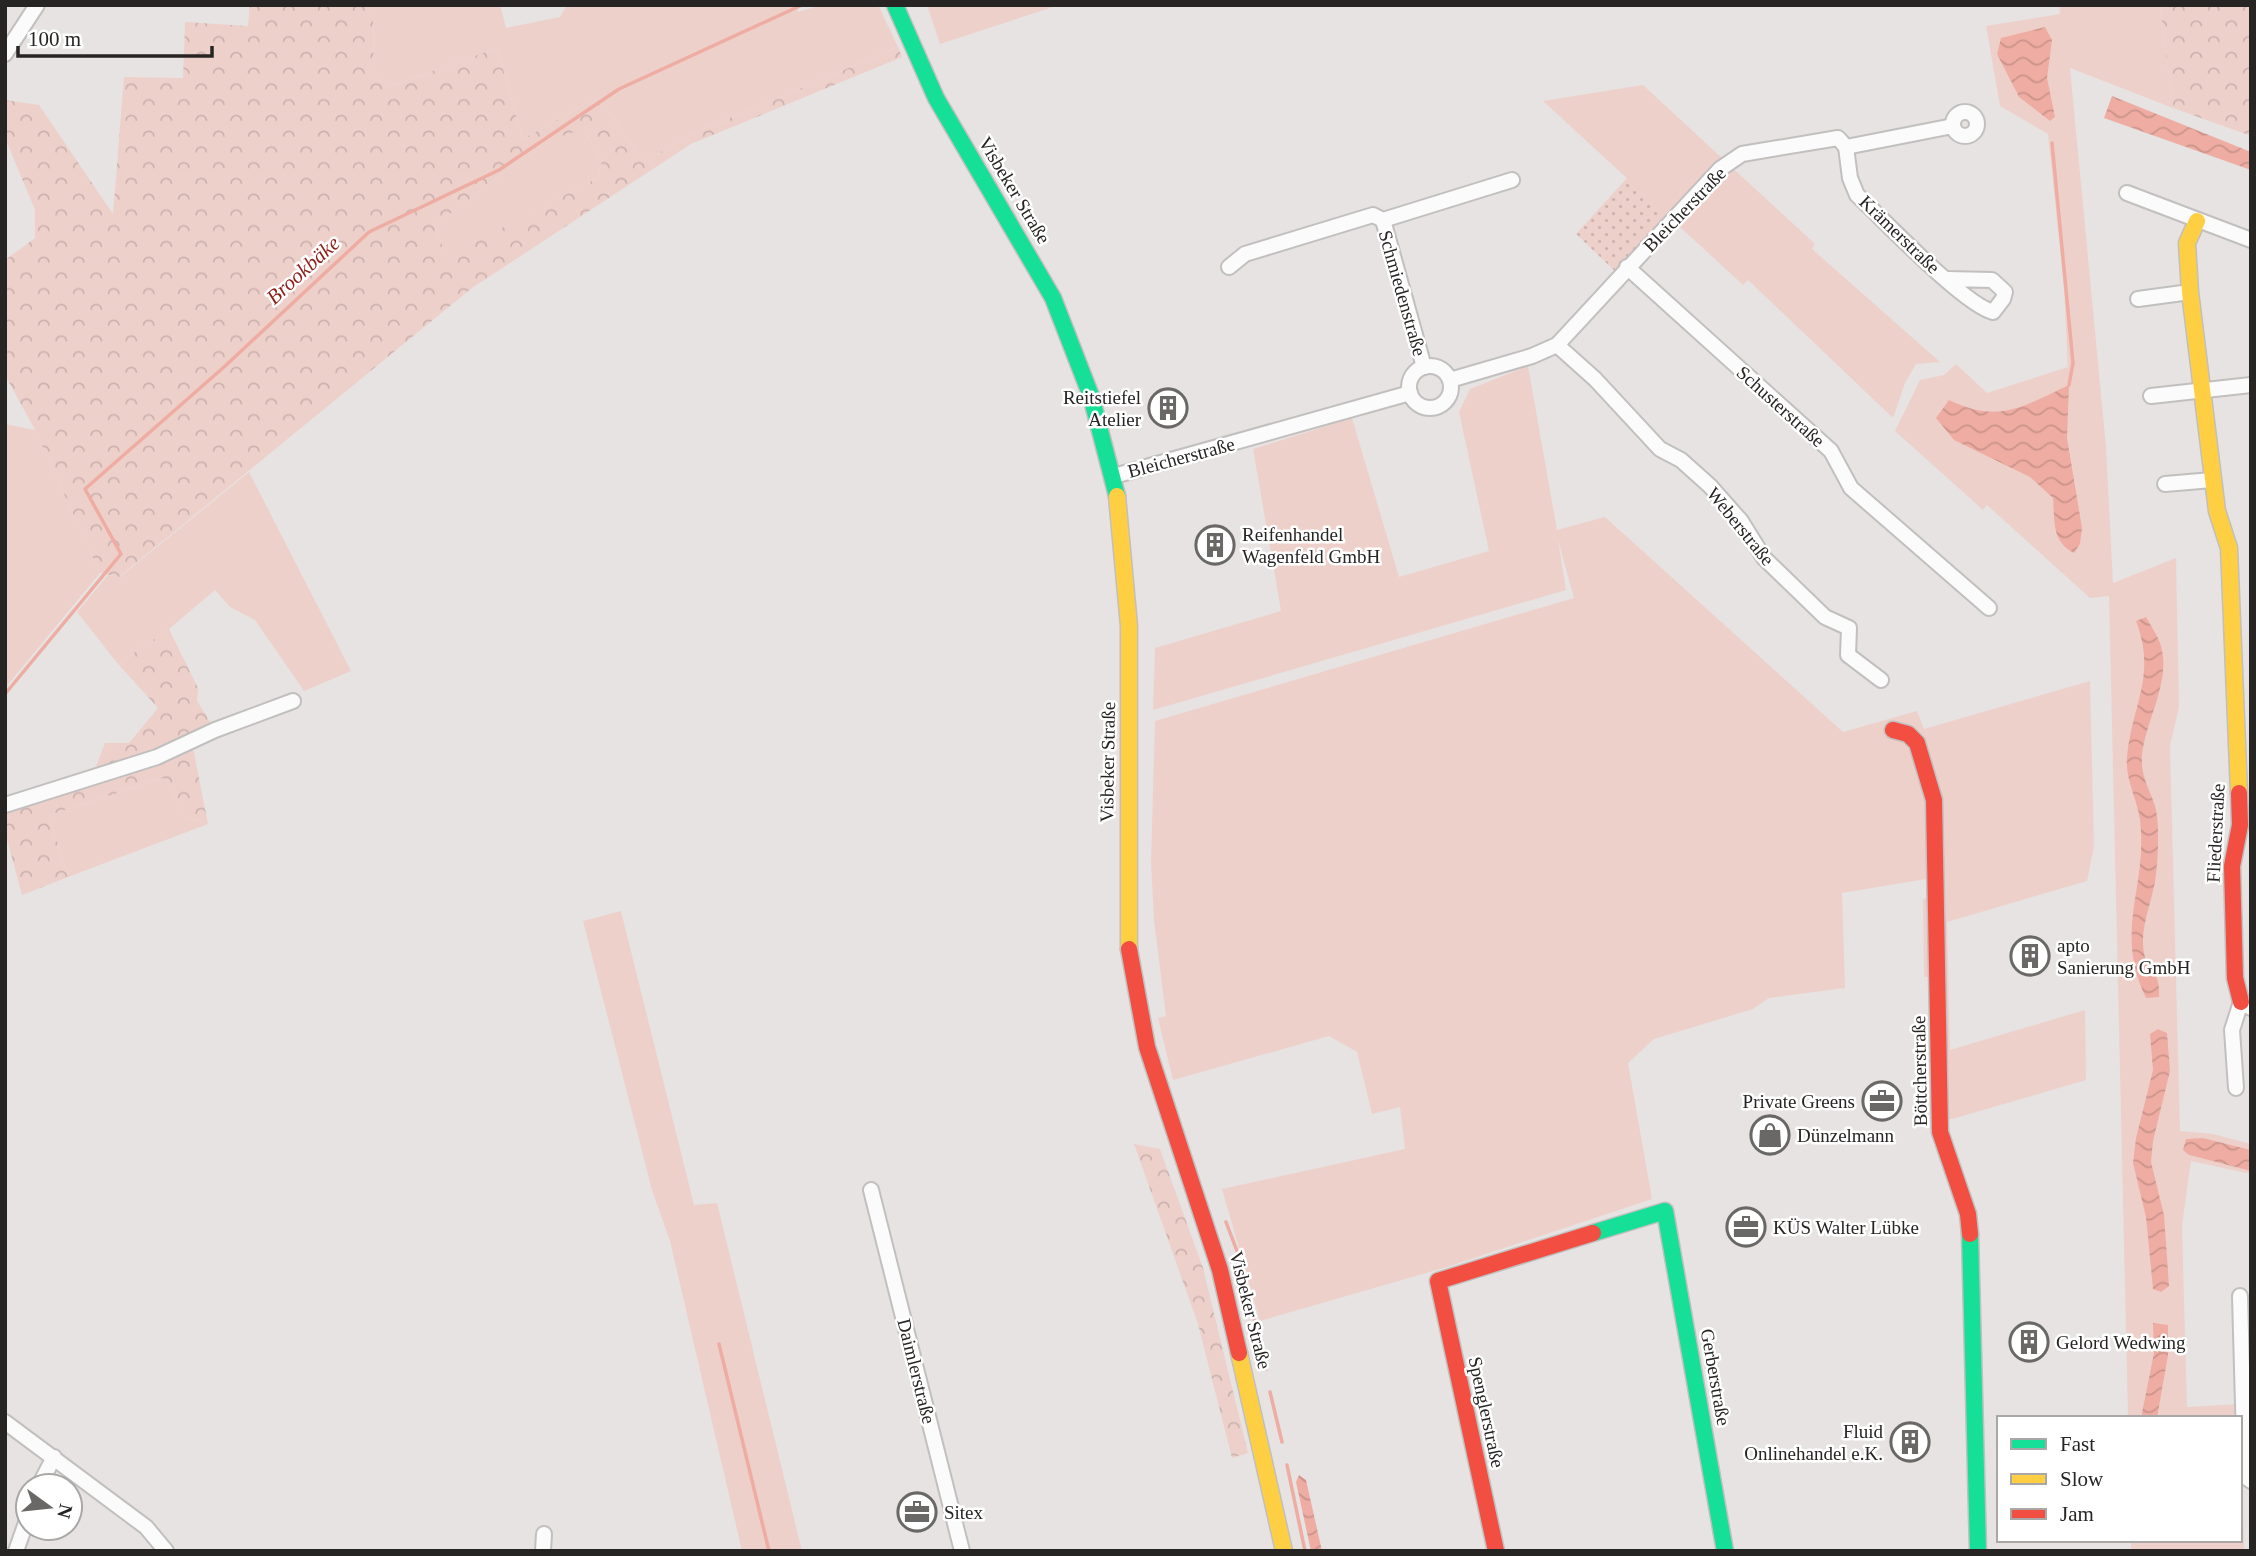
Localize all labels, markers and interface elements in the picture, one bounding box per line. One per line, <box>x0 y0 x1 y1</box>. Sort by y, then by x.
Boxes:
scale bar <box>18 14 212 58</box>
text: 100 m <box>28 27 81 51</box>
street label: Visbeker Straße <box>974 133 1055 247</box>
street label: Bleicherstraße <box>1639 163 1730 256</box>
street label: Krämerstraße <box>1855 191 1944 278</box>
street label: Schmiedenstraße <box>1375 228 1431 358</box>
water label: Brookbäke <box>261 231 345 309</box>
street label: Schusterstraße <box>1732 361 1829 451</box>
place label: Reitstiefel Atelier <box>1063 387 1142 430</box>
building icon: Reitstiefel Atelier <box>1147 387 1189 429</box>
street label: Bleicherstraße <box>1125 433 1237 482</box>
street label: Weberstraße <box>1703 483 1779 570</box>
building icon: Reifenhandel Wagenfeld GmbH <box>1194 524 1236 566</box>
place label: Reifenhandel Wagenfeld GmbH <box>1242 524 1381 567</box>
street label: Visbeker Straße <box>1096 701 1119 823</box>
street label: Fliederstraße <box>2202 783 2229 883</box>
building icon: apto Sanierung GmbH <box>2009 935 2051 977</box>
place label: apto Sanierung GmbH <box>2057 935 2191 978</box>
street label: Böttcherstraße <box>1908 1015 1931 1127</box>
office icon: Private Greens <box>1861 1080 1903 1122</box>
place label: Private Greens <box>1743 1091 1855 1112</box>
shop icon: Dünzelmann <box>1749 1114 1791 1156</box>
place label: Dünzelmann <box>1797 1125 1895 1146</box>
office icon: KÜS Walter Lübke <box>1725 1206 1767 1248</box>
place label: KÜS Walter Lübke <box>1773 1217 1919 1238</box>
street label: Visbeker Straße <box>1226 1249 1275 1371</box>
street label: Daimlerstraße <box>893 1316 940 1426</box>
building icon: Gelord Wedwing <box>2008 1321 2050 1363</box>
street label: Gerberstraße <box>1697 1327 1734 1427</box>
place label: Gelord Wedwing <box>2056 1332 2186 1353</box>
street label: Spenglerstraße <box>1465 1355 1509 1470</box>
legend <box>1997 1416 2242 1542</box>
place label: Fluid Onlinehandel e.K. <box>1744 1421 1883 1464</box>
building icon: Fluid Onlinehandel e.K. <box>1889 1421 1931 1463</box>
text: Fast <box>2060 1432 2095 1456</box>
text: Slow <box>2060 1467 2104 1491</box>
north arrow <box>14 1472 84 1542</box>
office icon: Sitex <box>896 1491 938 1533</box>
text: N <box>53 1502 77 1521</box>
place label: Sitex <box>944 1502 984 1523</box>
text: Jam <box>2060 1502 2094 1526</box>

